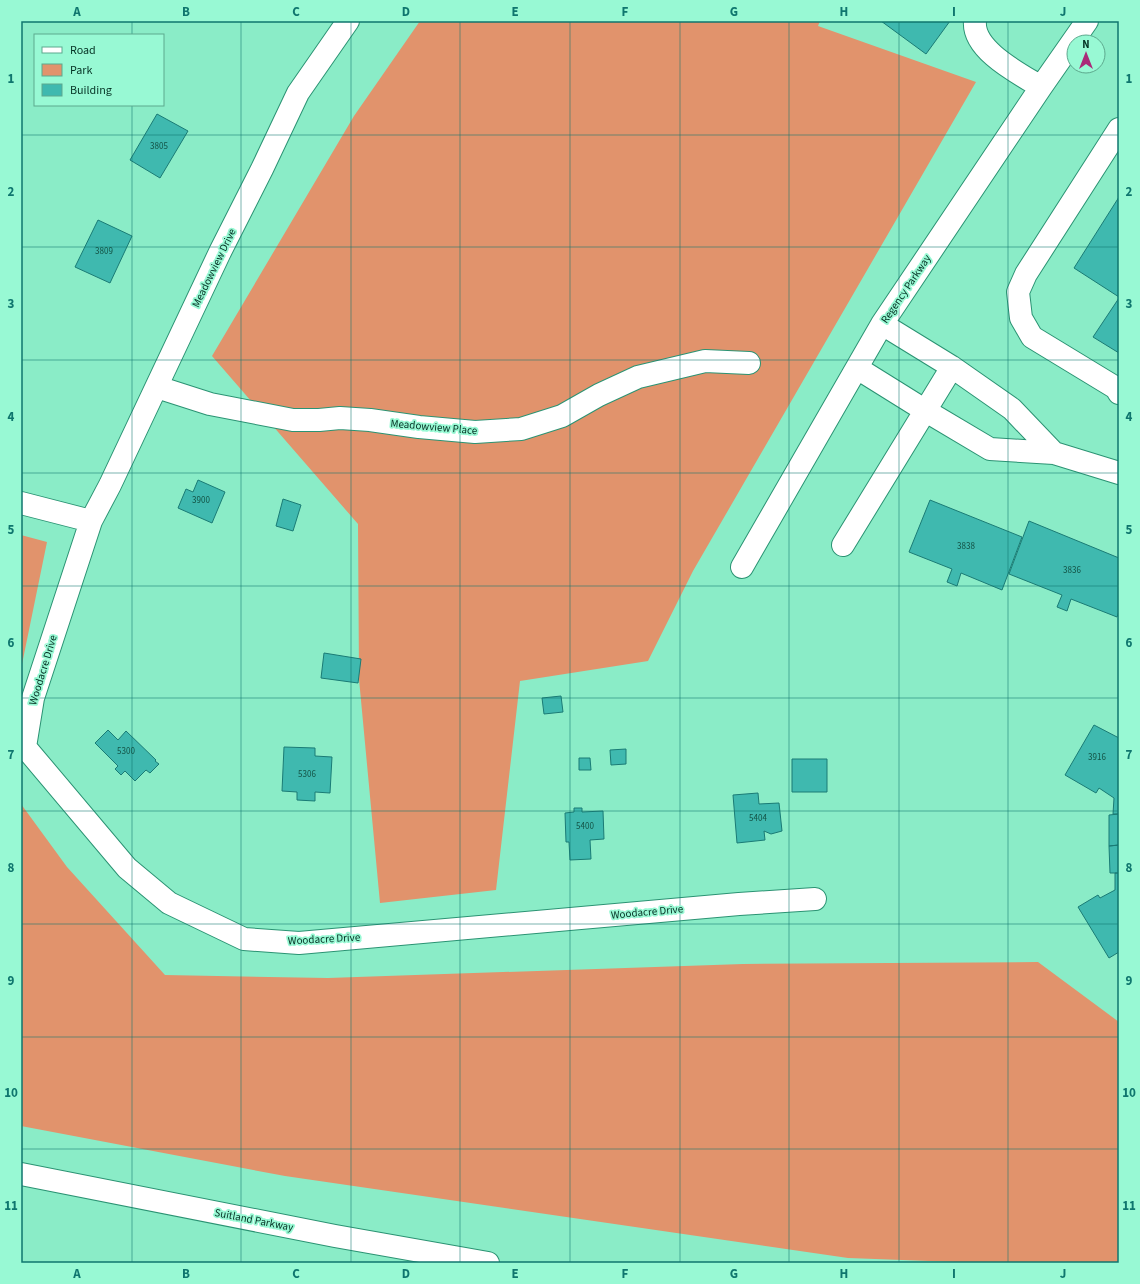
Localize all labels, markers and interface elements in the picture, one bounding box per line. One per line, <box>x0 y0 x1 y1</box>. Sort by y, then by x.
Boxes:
text: A <box>72 3 81 21</box>
text: B <box>182 3 190 21</box>
text: C <box>292 3 300 21</box>
text: D <box>402 3 410 21</box>
text: E <box>511 3 519 21</box>
text: F <box>622 3 629 21</box>
text: G <box>730 3 738 21</box>
text: H <box>840 3 848 21</box>
text: I <box>952 3 956 21</box>
text: J <box>1060 3 1066 21</box>
legend <box>34 34 164 106</box>
north arrow <box>1066 34 1106 74</box>
text: N <box>1082 37 1090 52</box>
text: Road <box>70 42 96 59</box>
text: Park <box>70 62 92 79</box>
text: 1 <box>8 70 15 88</box>
text: 1 <box>1126 70 1133 88</box>
text: Building <box>70 82 112 99</box>
house number: 3805 <box>150 140 168 153</box>
text: 2 <box>8 183 15 201</box>
text: 2 <box>1126 183 1133 201</box>
street label: Meadowview Drive <box>188 226 240 310</box>
house number: 3809 <box>95 245 113 258</box>
street label: Regency Parkway <box>877 252 935 326</box>
text: 3 <box>8 295 15 313</box>
text: 3 <box>1126 295 1133 313</box>
text: 4 <box>8 408 15 426</box>
text: 4 <box>1126 408 1133 426</box>
street label: Meadowview Place <box>390 416 479 438</box>
house number: 3900 <box>192 494 210 507</box>
text: 5 <box>8 521 15 539</box>
text: 5 <box>1126 521 1133 539</box>
house number: 3838 <box>957 540 975 553</box>
house number: 3836 <box>1063 564 1081 577</box>
street label: Woodacre Drive <box>25 633 61 707</box>
text: 6 <box>8 634 15 652</box>
text: 6 <box>1126 634 1133 652</box>
house number: 5300 <box>117 745 135 758</box>
text: 7 <box>8 746 15 764</box>
text: 7 <box>1126 746 1133 764</box>
house number: 3916 <box>1088 751 1106 764</box>
house number: 5306 <box>298 768 316 781</box>
house number: 5404 <box>749 812 767 825</box>
house number: 5400 <box>576 820 594 833</box>
text: 8 <box>8 859 15 877</box>
text: 8 <box>1126 859 1133 877</box>
street label: Woodacre Drive <box>610 901 684 923</box>
street label: Woodacre Drive <box>287 930 361 948</box>
text: 9 <box>8 972 15 990</box>
text: 9 <box>1126 972 1133 990</box>
text: 10 <box>4 1084 18 1102</box>
text: 10 <box>1122 1084 1136 1102</box>
text: 11 <box>4 1197 18 1215</box>
text: 11 <box>1122 1197 1136 1215</box>
street label: Suitland Parkway <box>213 1205 295 1235</box>
text: A <box>72 1265 81 1283</box>
text: B <box>182 1265 190 1283</box>
text: C <box>292 1265 300 1283</box>
text: D <box>402 1265 410 1283</box>
text: E <box>511 1265 519 1283</box>
text: F <box>622 1265 629 1283</box>
text: G <box>730 1265 738 1283</box>
text: H <box>840 1265 848 1283</box>
text: I <box>952 1265 956 1283</box>
text: J <box>1060 1265 1066 1283</box>

